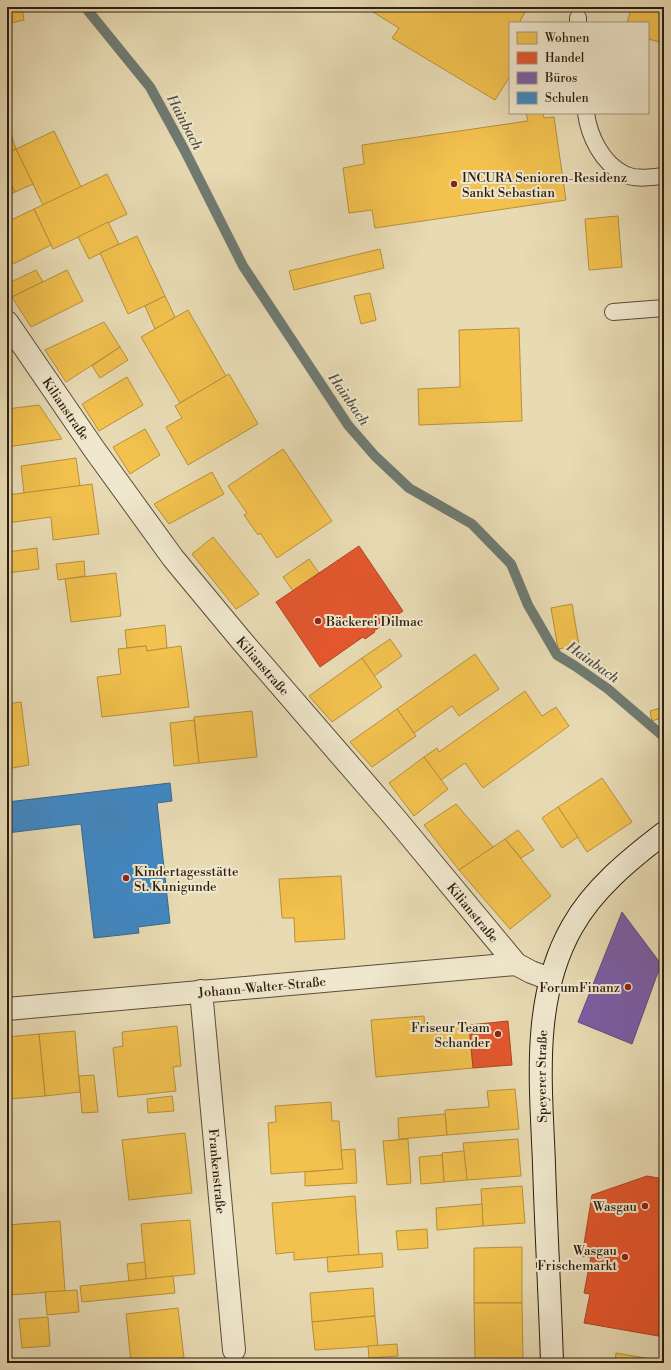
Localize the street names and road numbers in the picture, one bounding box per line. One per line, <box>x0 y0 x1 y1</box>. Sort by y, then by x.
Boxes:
street label: Kilianstraße <box>38 375 93 444</box>
street label: Kilianstraße <box>233 634 293 699</box>
street label: Kilianstraße <box>443 880 502 946</box>
street label: Johann-Walter-Straße <box>197 974 327 1001</box>
street label: Speyerer Straße <box>534 1029 551 1123</box>
street label: Frankenstraße <box>205 1128 229 1215</box>

